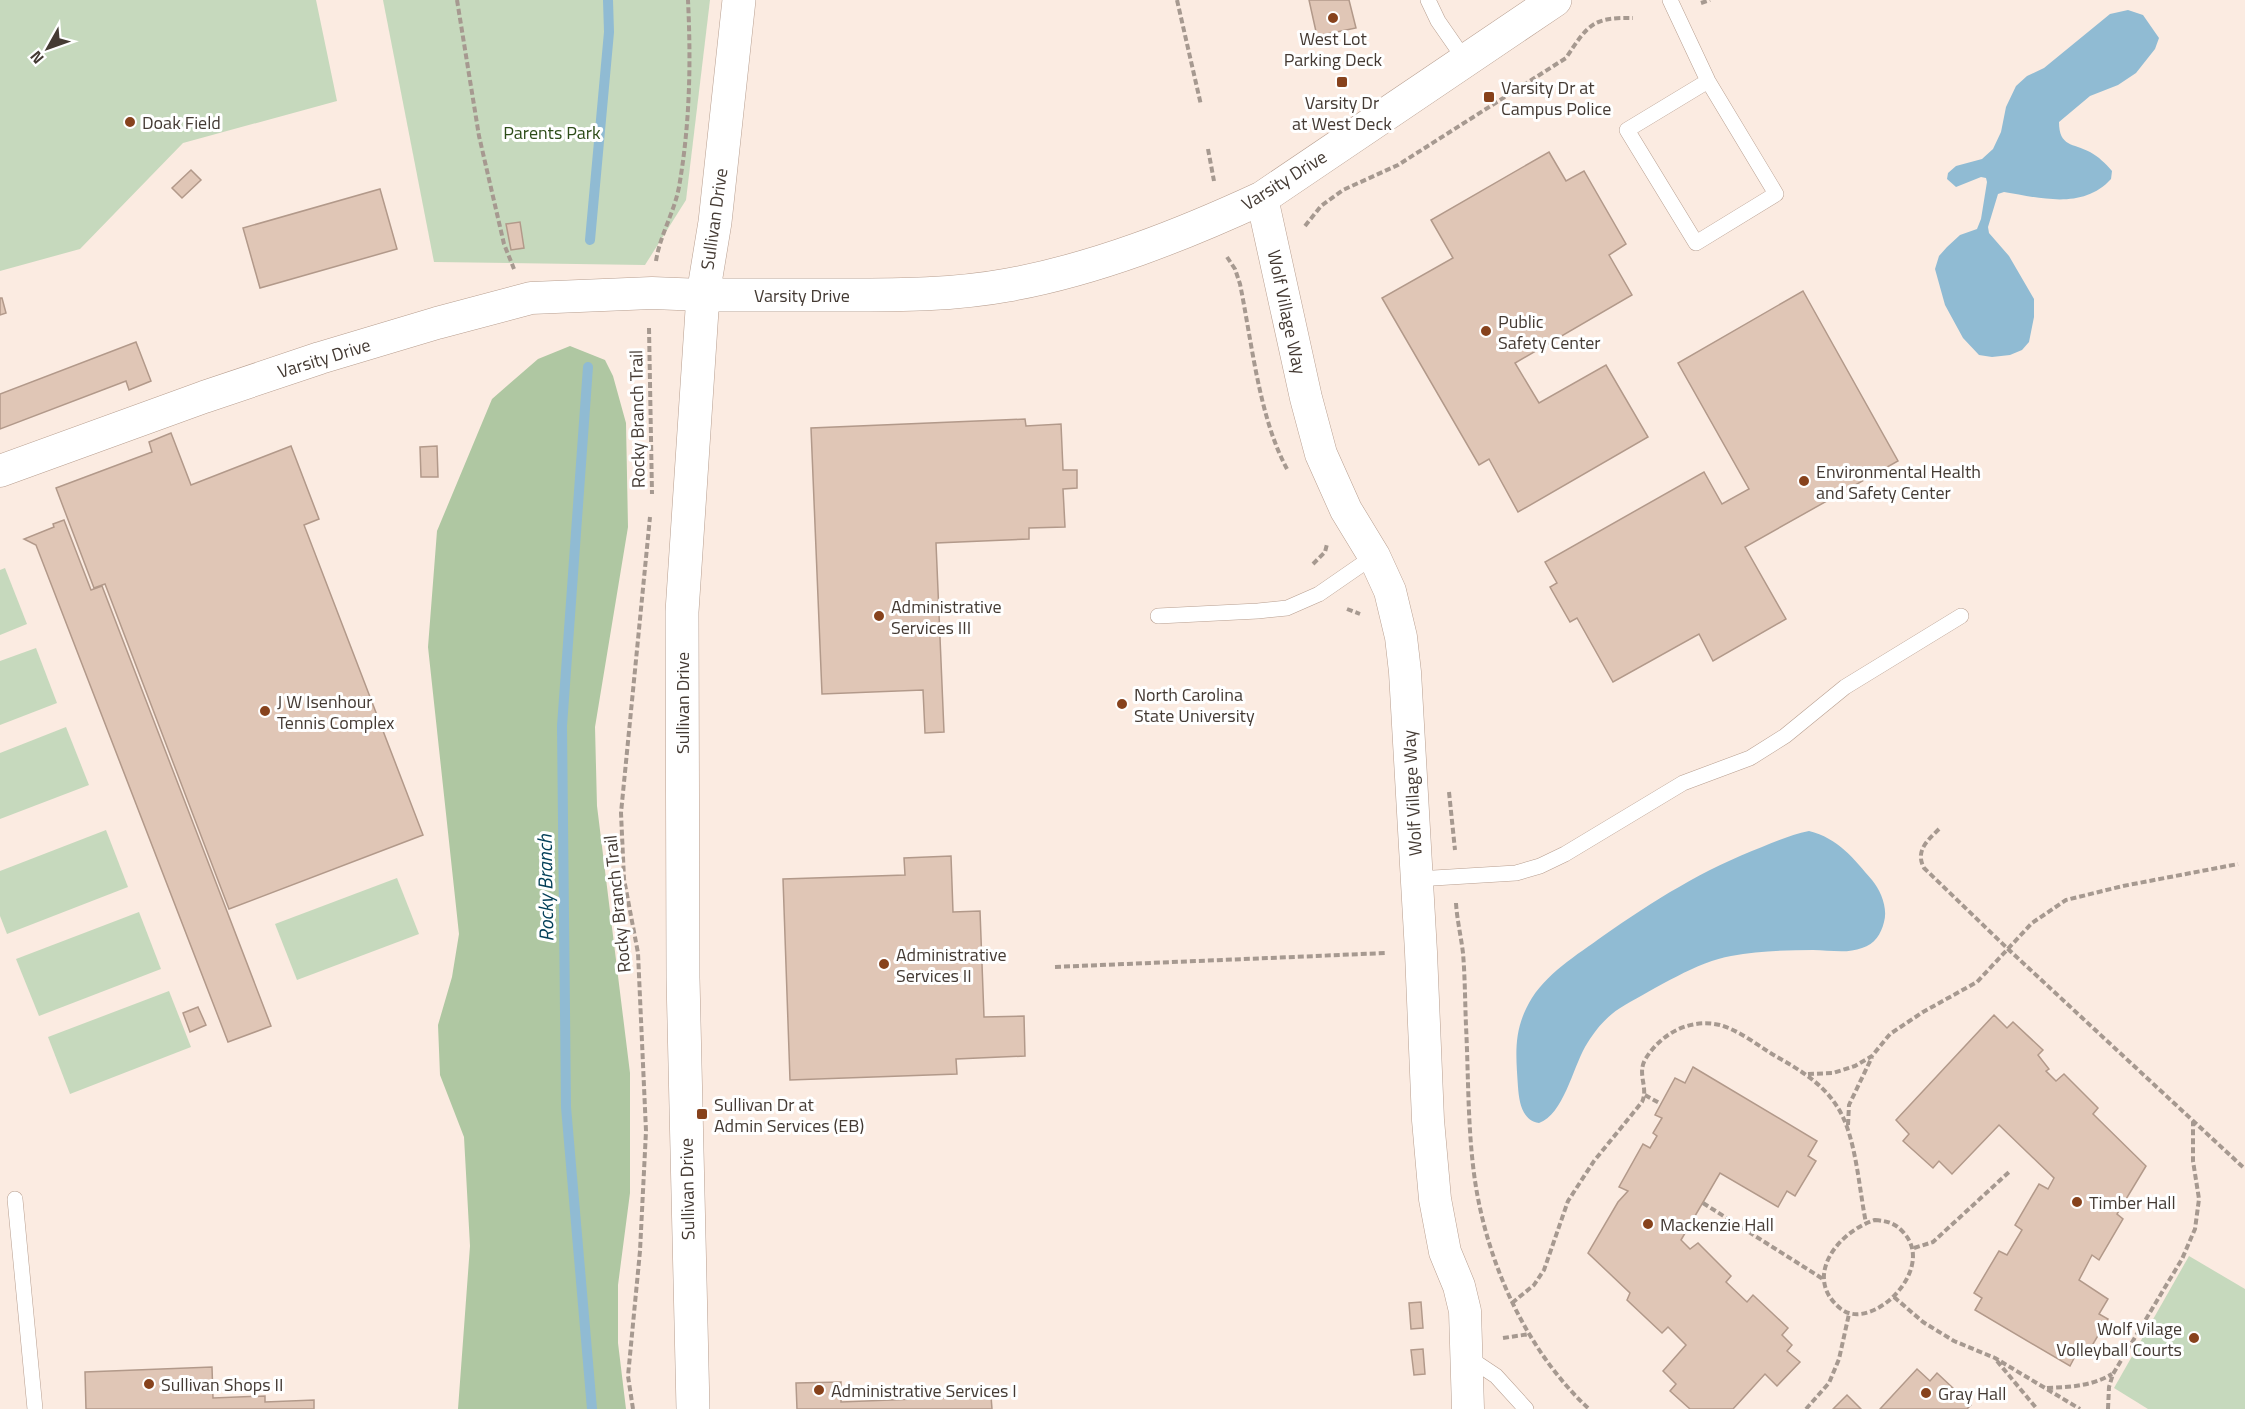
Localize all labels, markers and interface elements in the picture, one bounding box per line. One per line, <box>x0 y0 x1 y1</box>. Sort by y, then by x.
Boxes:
marker: West Lot Parking Deck <box>1326 11 1340 25</box>
north arrow <box>18 18 78 78</box>
place label: West Lot Parking Deck <box>1284 25 1383 73</box>
text: N <box>24 46 49 70</box>
place label: Varsity Dr at Campus Police <box>1501 74 1611 122</box>
marker: Varsity Dr at West Deck <box>1335 75 1349 89</box>
place label: Varsity Dr at West Deck <box>1292 89 1392 137</box>
marker: Varsity Dr at Campus Police <box>1482 90 1496 104</box>
place label: Doak Field <box>142 109 221 136</box>
marker: Doak Field <box>123 115 137 129</box>
park label: Parents Park <box>503 119 601 146</box>
street label: Varsity Drive <box>1236 143 1332 217</box>
street label: Sullivan Drive <box>694 167 734 271</box>
street label: Wolf Village Way <box>1261 247 1313 377</box>
street label: Varsity Drive <box>754 282 850 309</box>
place label: Public Safety Center <box>1498 308 1601 356</box>
marker: Public Safety Center <box>1479 324 1493 338</box>
street label: Varsity Drive <box>274 331 374 385</box>
street label: Rocky Branch Trail <box>622 350 652 488</box>
place label: Environmental Health and Safety Center <box>1816 458 1981 506</box>
marker: Environmental Health and Safety Center <box>1797 474 1811 488</box>
place label: Administrative Services III <box>891 593 1002 641</box>
marker: Administrative Services III <box>872 609 886 623</box>
street label: Sullivan Drive <box>669 652 696 754</box>
place label: North Carolina State University <box>1134 681 1255 729</box>
place label: J W Isenhour Tennis Complex <box>277 688 395 736</box>
marker: North Carolina State University <box>1115 697 1129 711</box>
marker: J W Isenhour Tennis Complex <box>258 704 272 718</box>
street label: Wolf Village Way <box>1395 729 1429 857</box>
water label: Rocky Branch <box>529 833 561 942</box>
street label: Rocky Branch Trail <box>596 834 638 974</box>
place label: Administrative Services II <box>896 941 1007 989</box>
marker: Administrative Services II <box>877 957 891 971</box>
place label: Sullivan Dr at Admin Services (EB) <box>714 1091 864 1139</box>
marker: Sullivan Dr at Admin Services (EB) <box>695 1107 709 1121</box>
street label: Sullivan Drive <box>673 1138 701 1240</box>
place label: Timber Hall <box>2089 1189 2176 1216</box>
marker: Timber Hall <box>2070 1195 2084 1209</box>
place label: Mackenzie Hall <box>1660 1211 1774 1238</box>
marker: Mackenzie Hall <box>1641 1217 1655 1231</box>
place label: Wolf Vilage Volleyball Courts <box>2056 1315 2182 1363</box>
marker: Wolf Vilage Volleyball Courts <box>2187 1331 2201 1345</box>
place label: Sullivan Shops II <box>161 1371 283 1398</box>
marker: Sullivan Shops II <box>142 1377 156 1391</box>
place label: Administrative Services I <box>831 1377 1017 1404</box>
place label: Gray Hall <box>1938 1380 2006 1407</box>
marker: Administrative Services I <box>812 1383 826 1397</box>
marker: Gray Hall <box>1919 1386 1933 1400</box>

